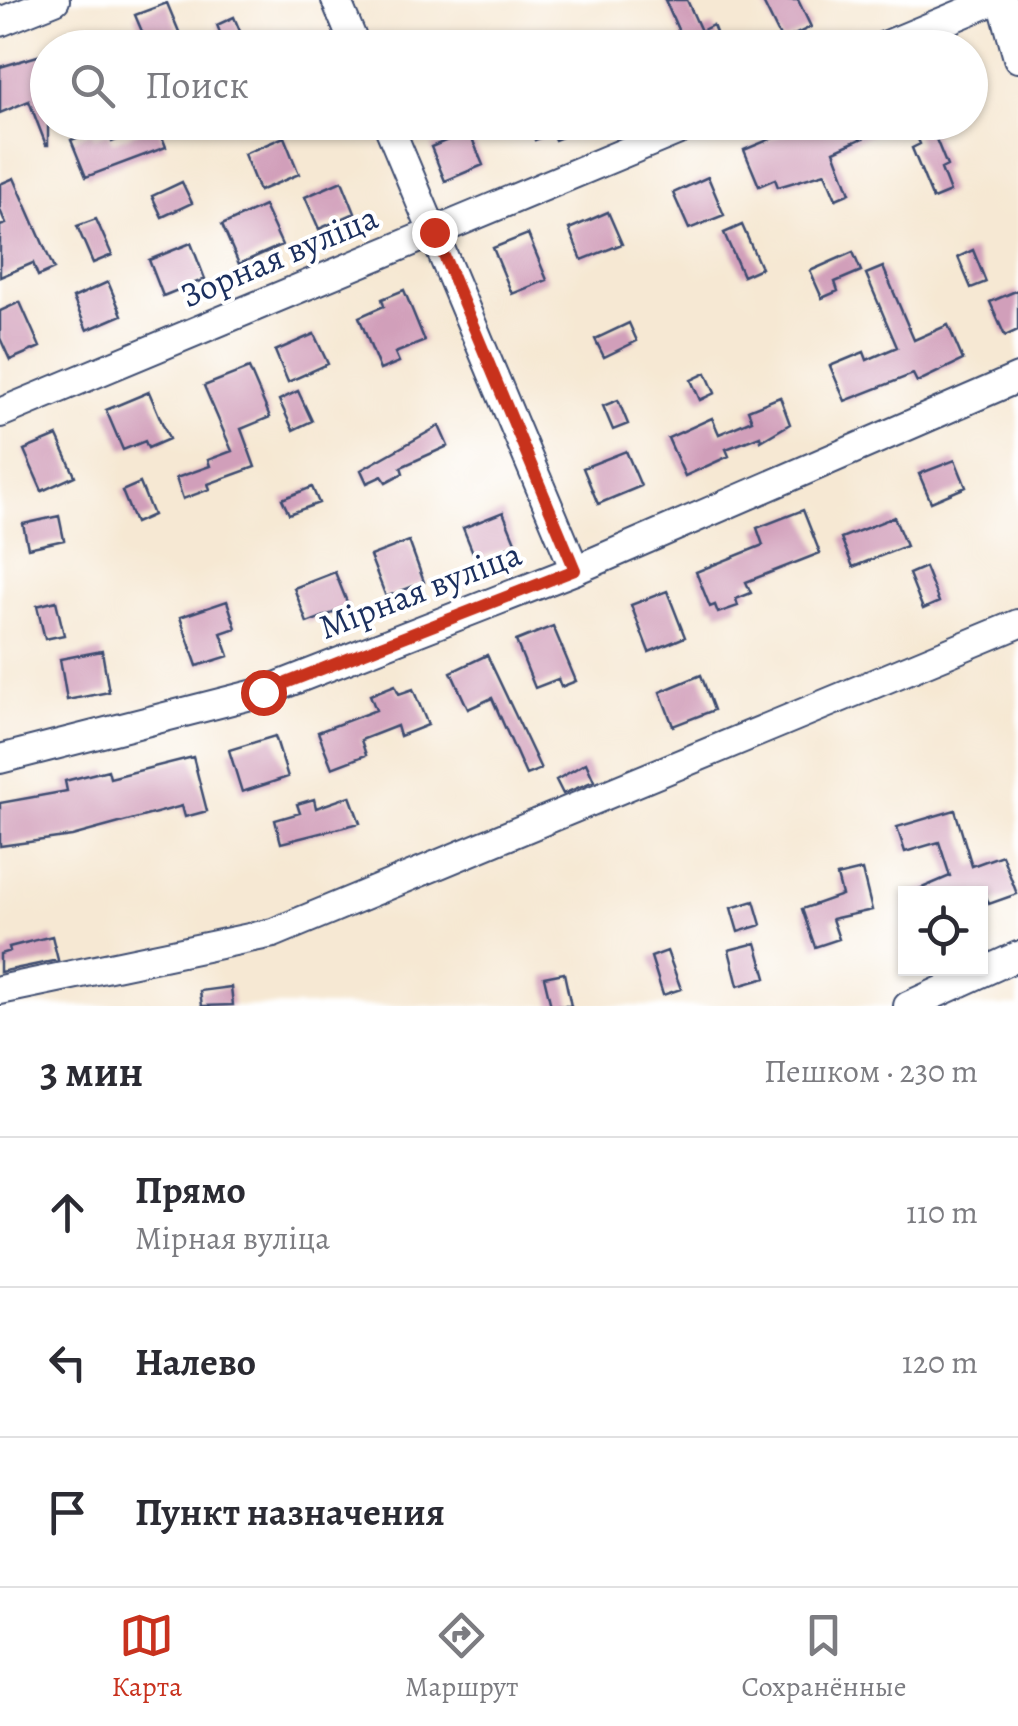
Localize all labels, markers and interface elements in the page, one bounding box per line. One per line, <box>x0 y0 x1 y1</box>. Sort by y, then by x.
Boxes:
search box <box>30 30 988 140</box>
icon: search <box>65 58 120 113</box>
text: Поиск <box>145 59 249 111</box>
street label: Зорная вуліца <box>173 193 385 319</box>
route end <box>412 210 458 256</box>
street label: Мірная вуліца <box>312 529 528 651</box>
route start <box>241 670 287 716</box>
map controls <box>898 886 988 976</box>
button: locate <box>898 886 988 976</box>
text: 3 мин <box>40 1043 143 1100</box>
text: Пешком · 230 m <box>764 1049 978 1093</box>
text: Прямо <box>135 1164 246 1216</box>
icon: ahead <box>40 1185 95 1240</box>
text: 110 m <box>906 1190 978 1234</box>
text: Мірная вуліца <box>135 1216 330 1260</box>
icon: left <box>40 1335 95 1390</box>
text: Налево <box>135 1336 256 1388</box>
text: 120 m <box>902 1340 978 1384</box>
icon: arrive <box>40 1485 95 1540</box>
text: Пункт назначения <box>135 1486 445 1538</box>
tab: Карта <box>112 1608 182 1706</box>
tab: Маршрут <box>405 1608 518 1706</box>
tab: Сохранённые <box>741 1608 907 1706</box>

